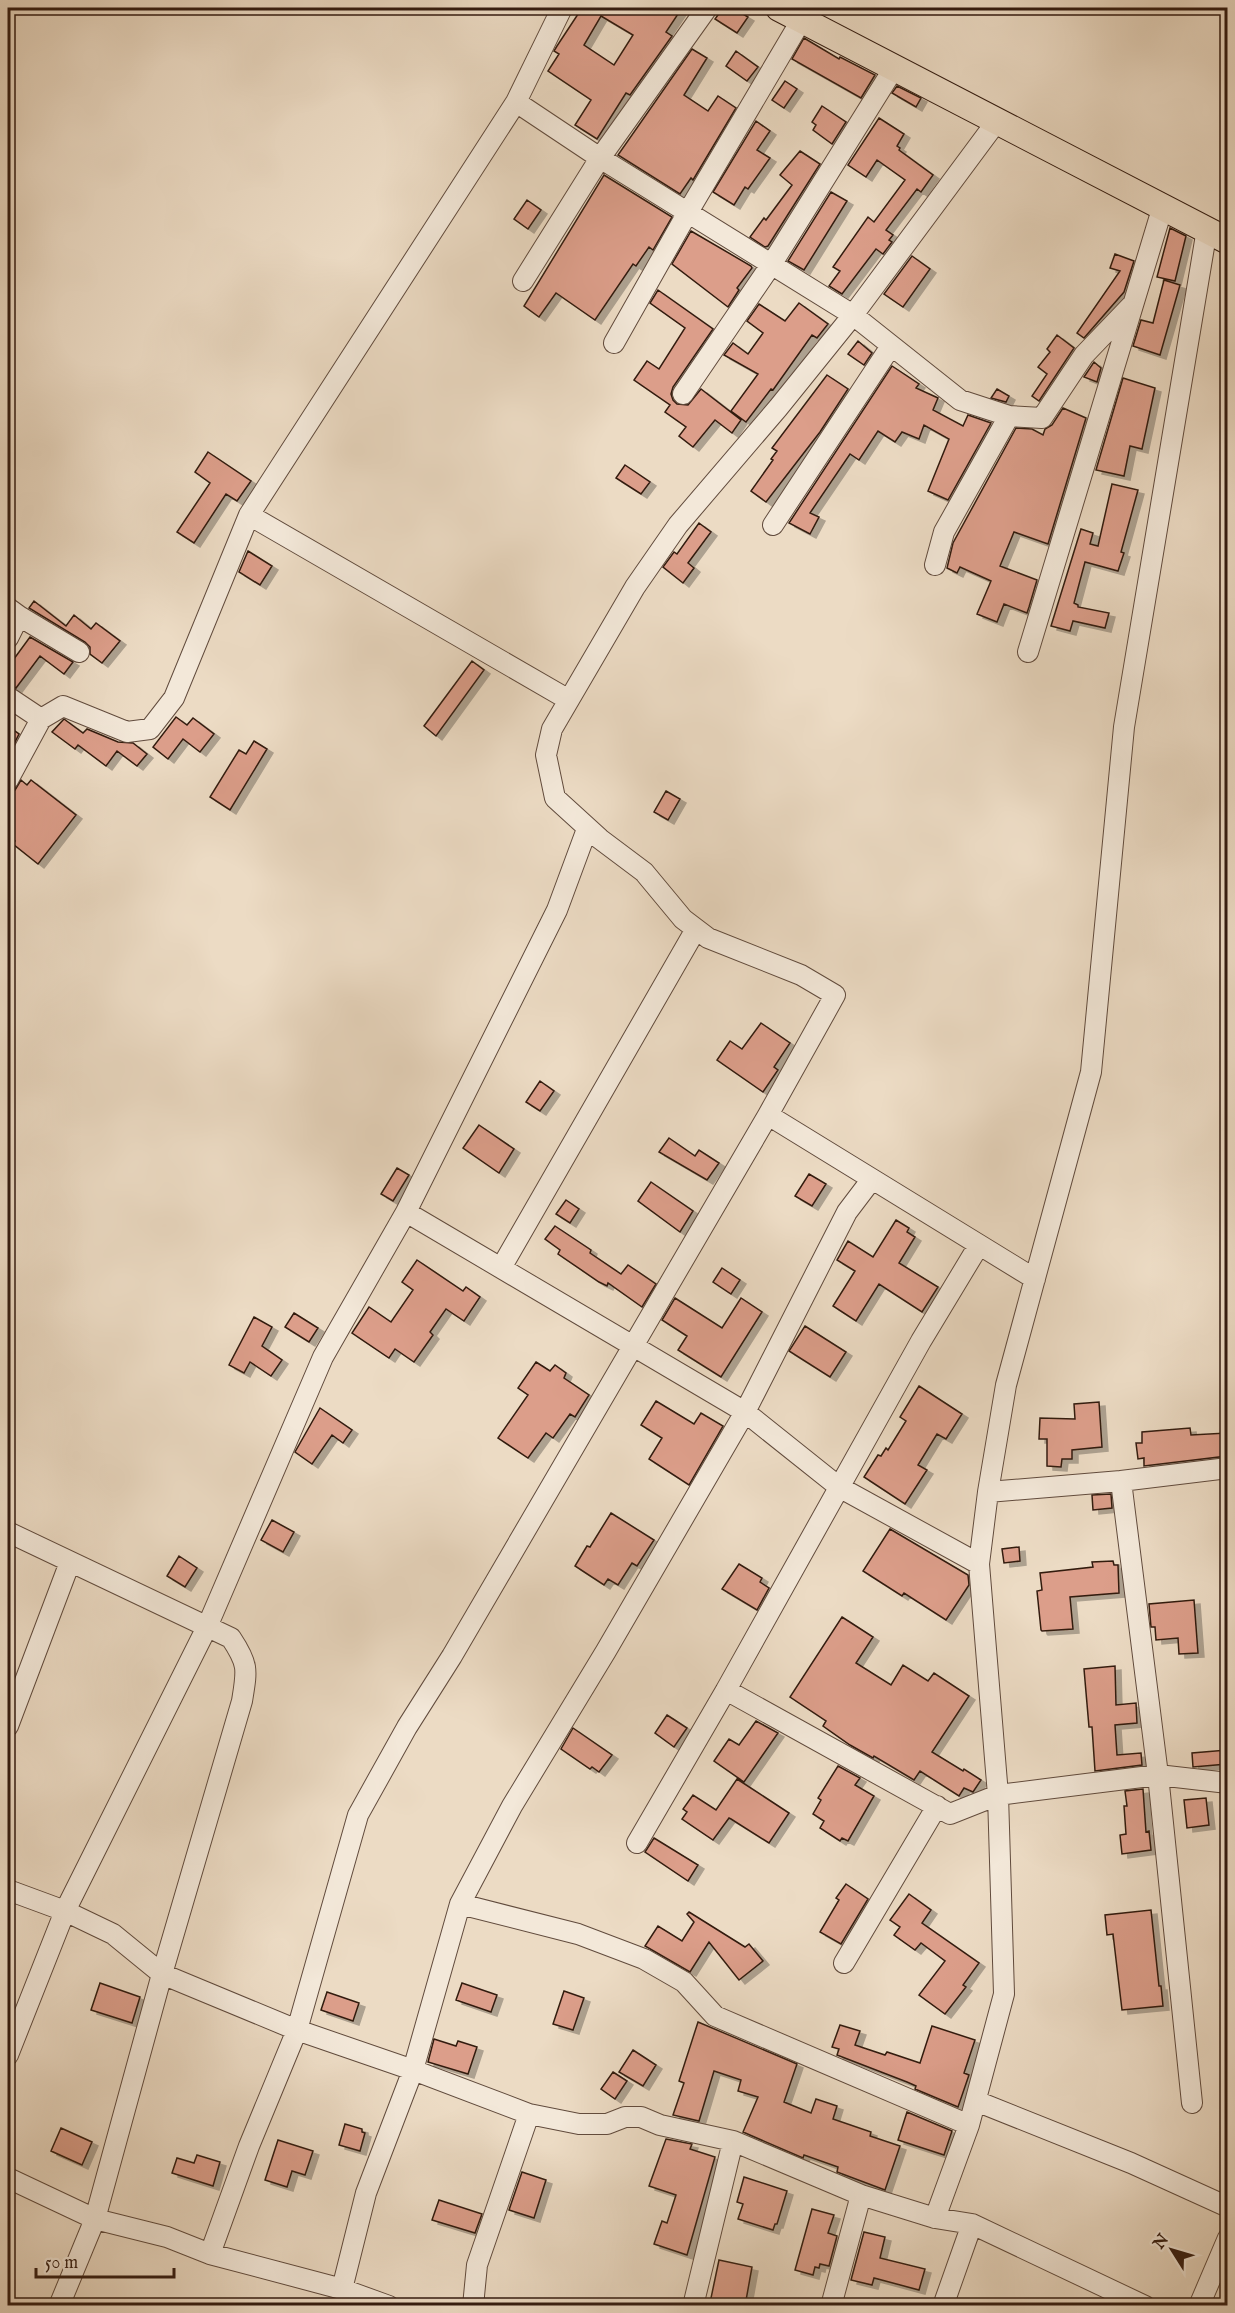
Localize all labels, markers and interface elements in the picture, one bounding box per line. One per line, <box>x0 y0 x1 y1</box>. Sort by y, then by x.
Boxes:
north arrow <box>1142 2220 1202 2280</box>
text: N <box>1149 2231 1174 2255</box>
scale bar <box>36 2241 174 2279</box>
text: 50 m <box>45 2252 78 2275</box>

